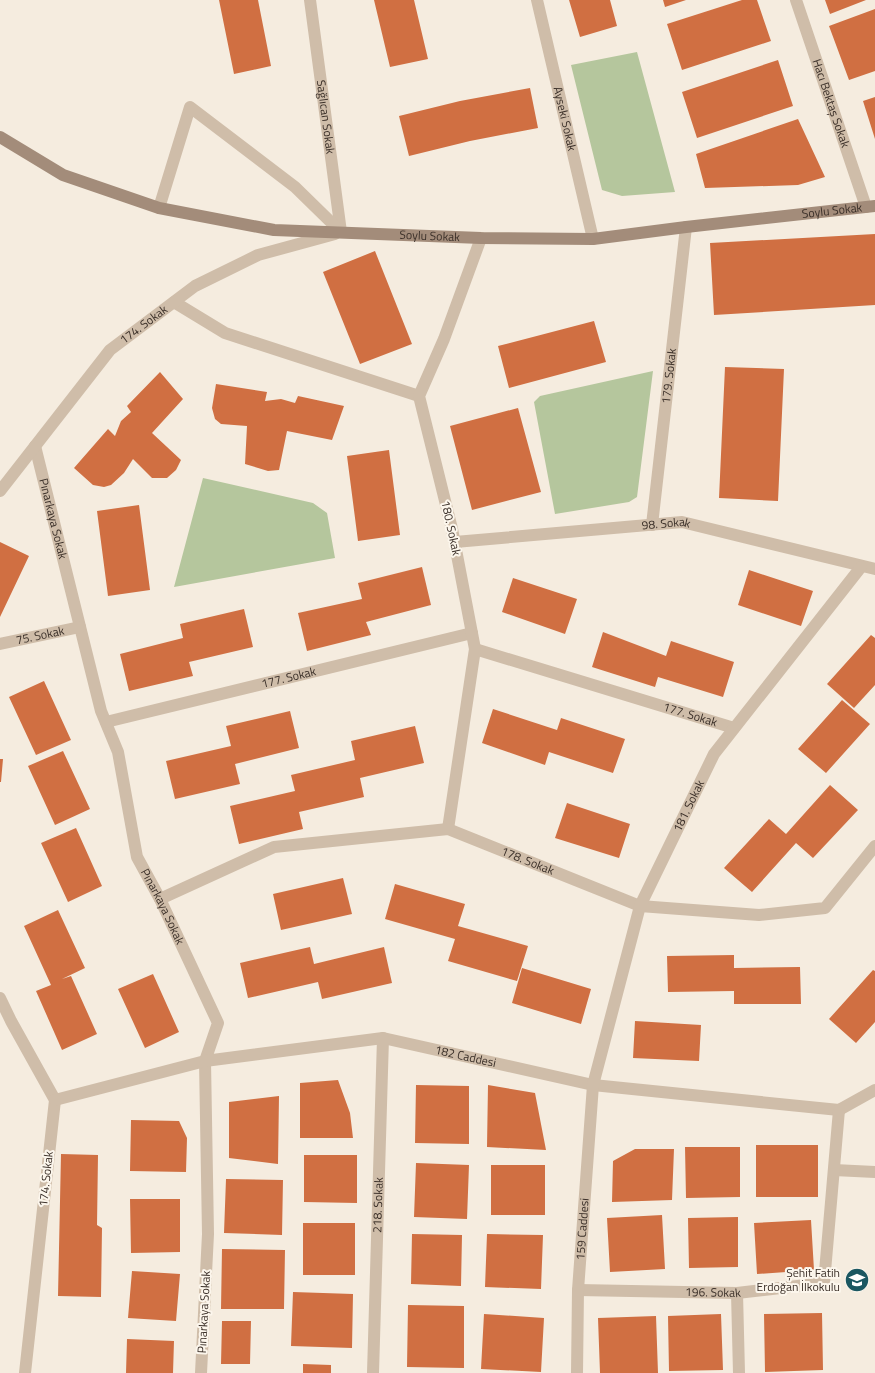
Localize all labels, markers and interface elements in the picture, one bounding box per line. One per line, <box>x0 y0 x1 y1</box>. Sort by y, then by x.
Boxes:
street label: Hacı Bektaş Sokak <box>808 56 855 150</box>
street label: Sağlıcan Sokak <box>312 79 341 155</box>
street label: Ayseki Sokak <box>549 85 582 153</box>
street label: Soylu Sokak <box>801 197 863 223</box>
street label: Soylu Sokak <box>399 225 461 246</box>
street label: 174. Sokak <box>115 300 172 349</box>
street label: 179. Sokak <box>656 347 681 405</box>
street label: Pınarkaya Sokak <box>34 476 73 561</box>
street label: 180. Sokak <box>436 499 467 557</box>
street label: 98. Sokak <box>641 512 693 535</box>
street label: 75. Sokak <box>14 621 66 649</box>
street label: 177. Sokak <box>259 661 318 693</box>
street label: 177. Sokak <box>661 697 720 731</box>
street label: 181. Sokak <box>668 776 709 835</box>
street label: 178. Sokak <box>498 841 557 880</box>
street label: Pınarkaya Sokak <box>136 865 190 948</box>
street label: 182 Caddesi <box>433 1040 498 1072</box>
street label: 174. Sokak <box>33 1150 58 1208</box>
street label: 218. Sokak <box>367 1177 388 1233</box>
street label: 159 Caddesi <box>570 1197 594 1261</box>
place label: Şehit Fatih Erdoğan İlkokulu <box>757 1263 840 1296</box>
school or university icon: Şehit Fatih Erdoğan İlkokulu <box>844 1267 870 1293</box>
street label: Pınarkaya Sokak <box>192 1270 215 1354</box>
street label: 196. Sokak <box>685 1282 742 1302</box>

